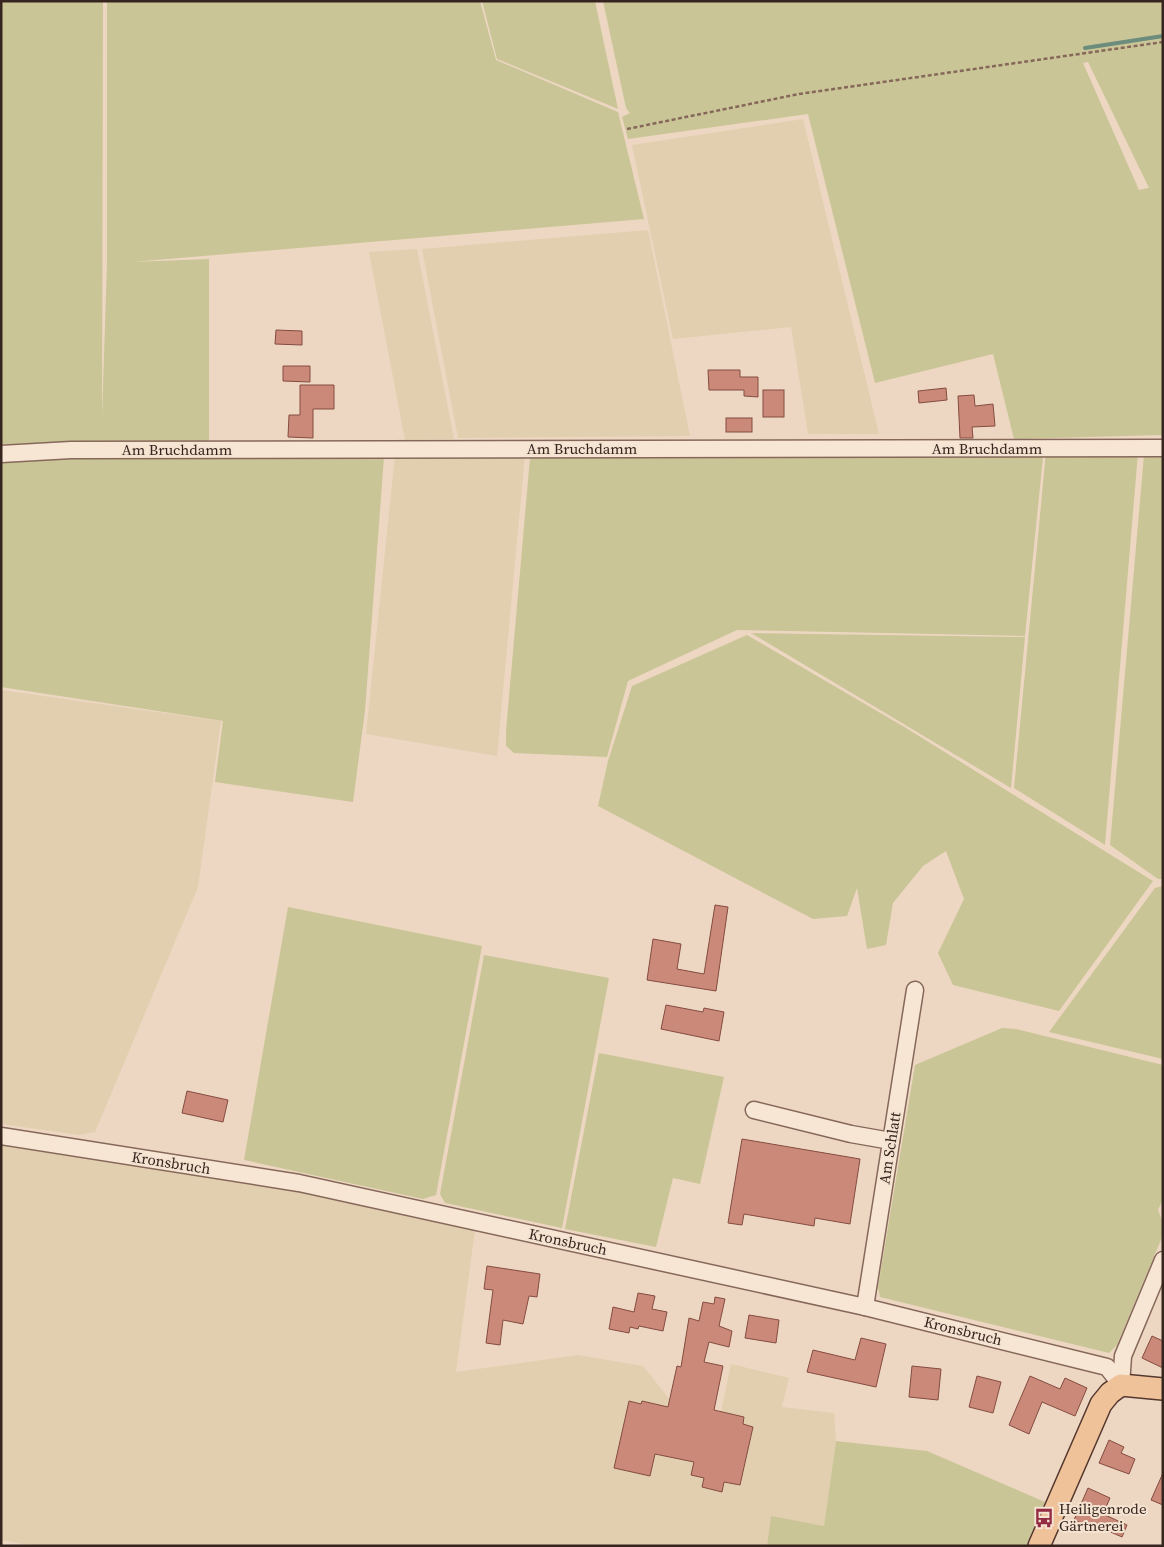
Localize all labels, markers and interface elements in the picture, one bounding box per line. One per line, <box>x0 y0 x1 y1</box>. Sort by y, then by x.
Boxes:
street label: Am Bruchdamm <box>527 438 638 459</box>
street label: Am Bruchdamm <box>932 438 1043 459</box>
street label: Am Bruchdamm <box>122 439 233 460</box>
street label: Am Schlatt <box>873 1110 906 1185</box>
street label: Kronsbruch <box>130 1146 212 1179</box>
street label: Kronsbruch <box>527 1223 609 1260</box>
street label: Kronsbruch <box>922 1311 1004 1350</box>
place label: Heiligenrode Gärtnerei <box>1059 1498 1147 1536</box>
bus stop icon: Heiligenrode Gärtnerei <box>1033 1507 1055 1529</box>

